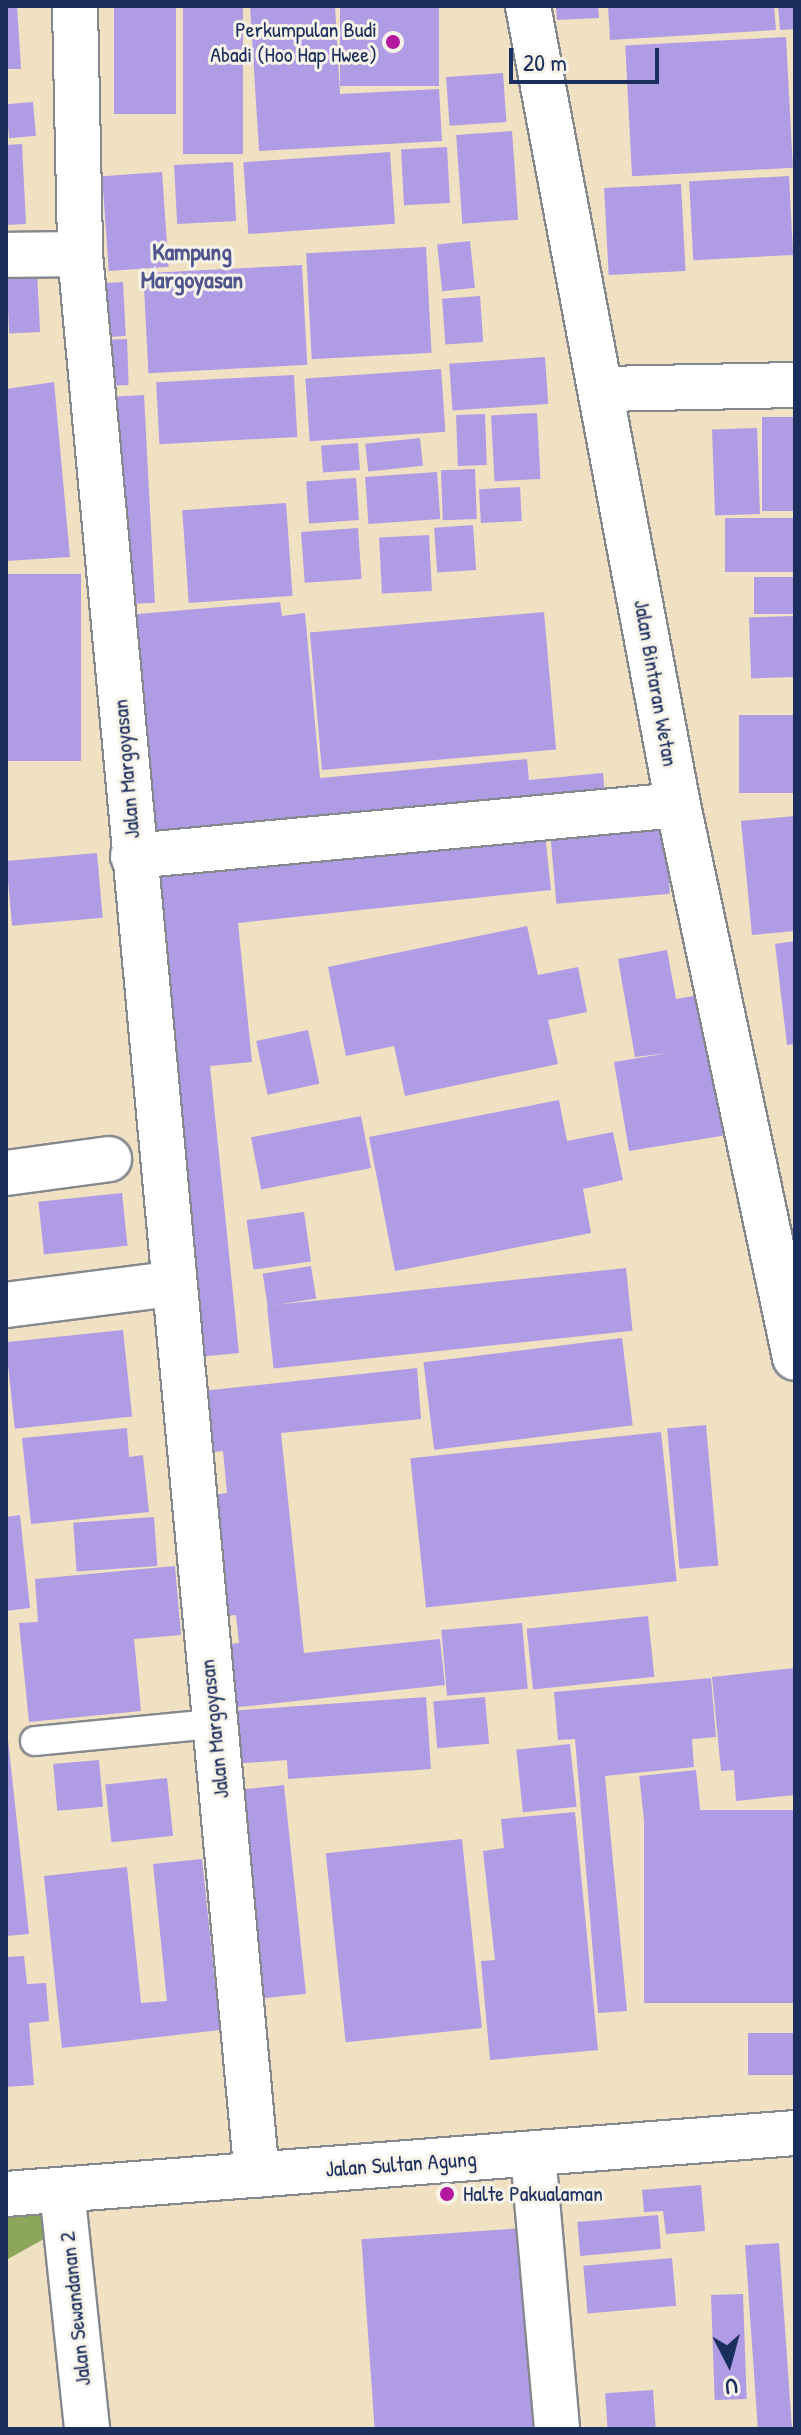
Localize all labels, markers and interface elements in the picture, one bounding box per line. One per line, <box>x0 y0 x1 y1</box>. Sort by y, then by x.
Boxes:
place label: Perkumpulan Budi Abadi (Hoo Hap Hwee) <box>210 16 377 68</box>
scale bar <box>513 32 663 82</box>
marker: Perkumpulan Budi Abadi (Hoo Hap Hwee) <box>384 33 402 51</box>
text: 20 m <box>523 46 567 78</box>
district label: Kampung Margoyasan <box>141 238 243 294</box>
street label: Jalan Bintaran Wetan <box>628 597 684 769</box>
street label: Jalan Margoyasan <box>107 698 145 840</box>
street label: Jalan Margoyasan <box>194 1658 234 1800</box>
street label: Jalan Sultan Agung <box>325 2146 477 2182</box>
place label: Halte Pakualaman <box>463 2181 603 2207</box>
marker: Halte Pakualaman <box>438 2185 456 2203</box>
street label: Jalan Sewandanan 2 <box>54 2231 96 2387</box>
north arrow <box>689 2323 769 2403</box>
text: U <box>724 2371 739 2402</box>

